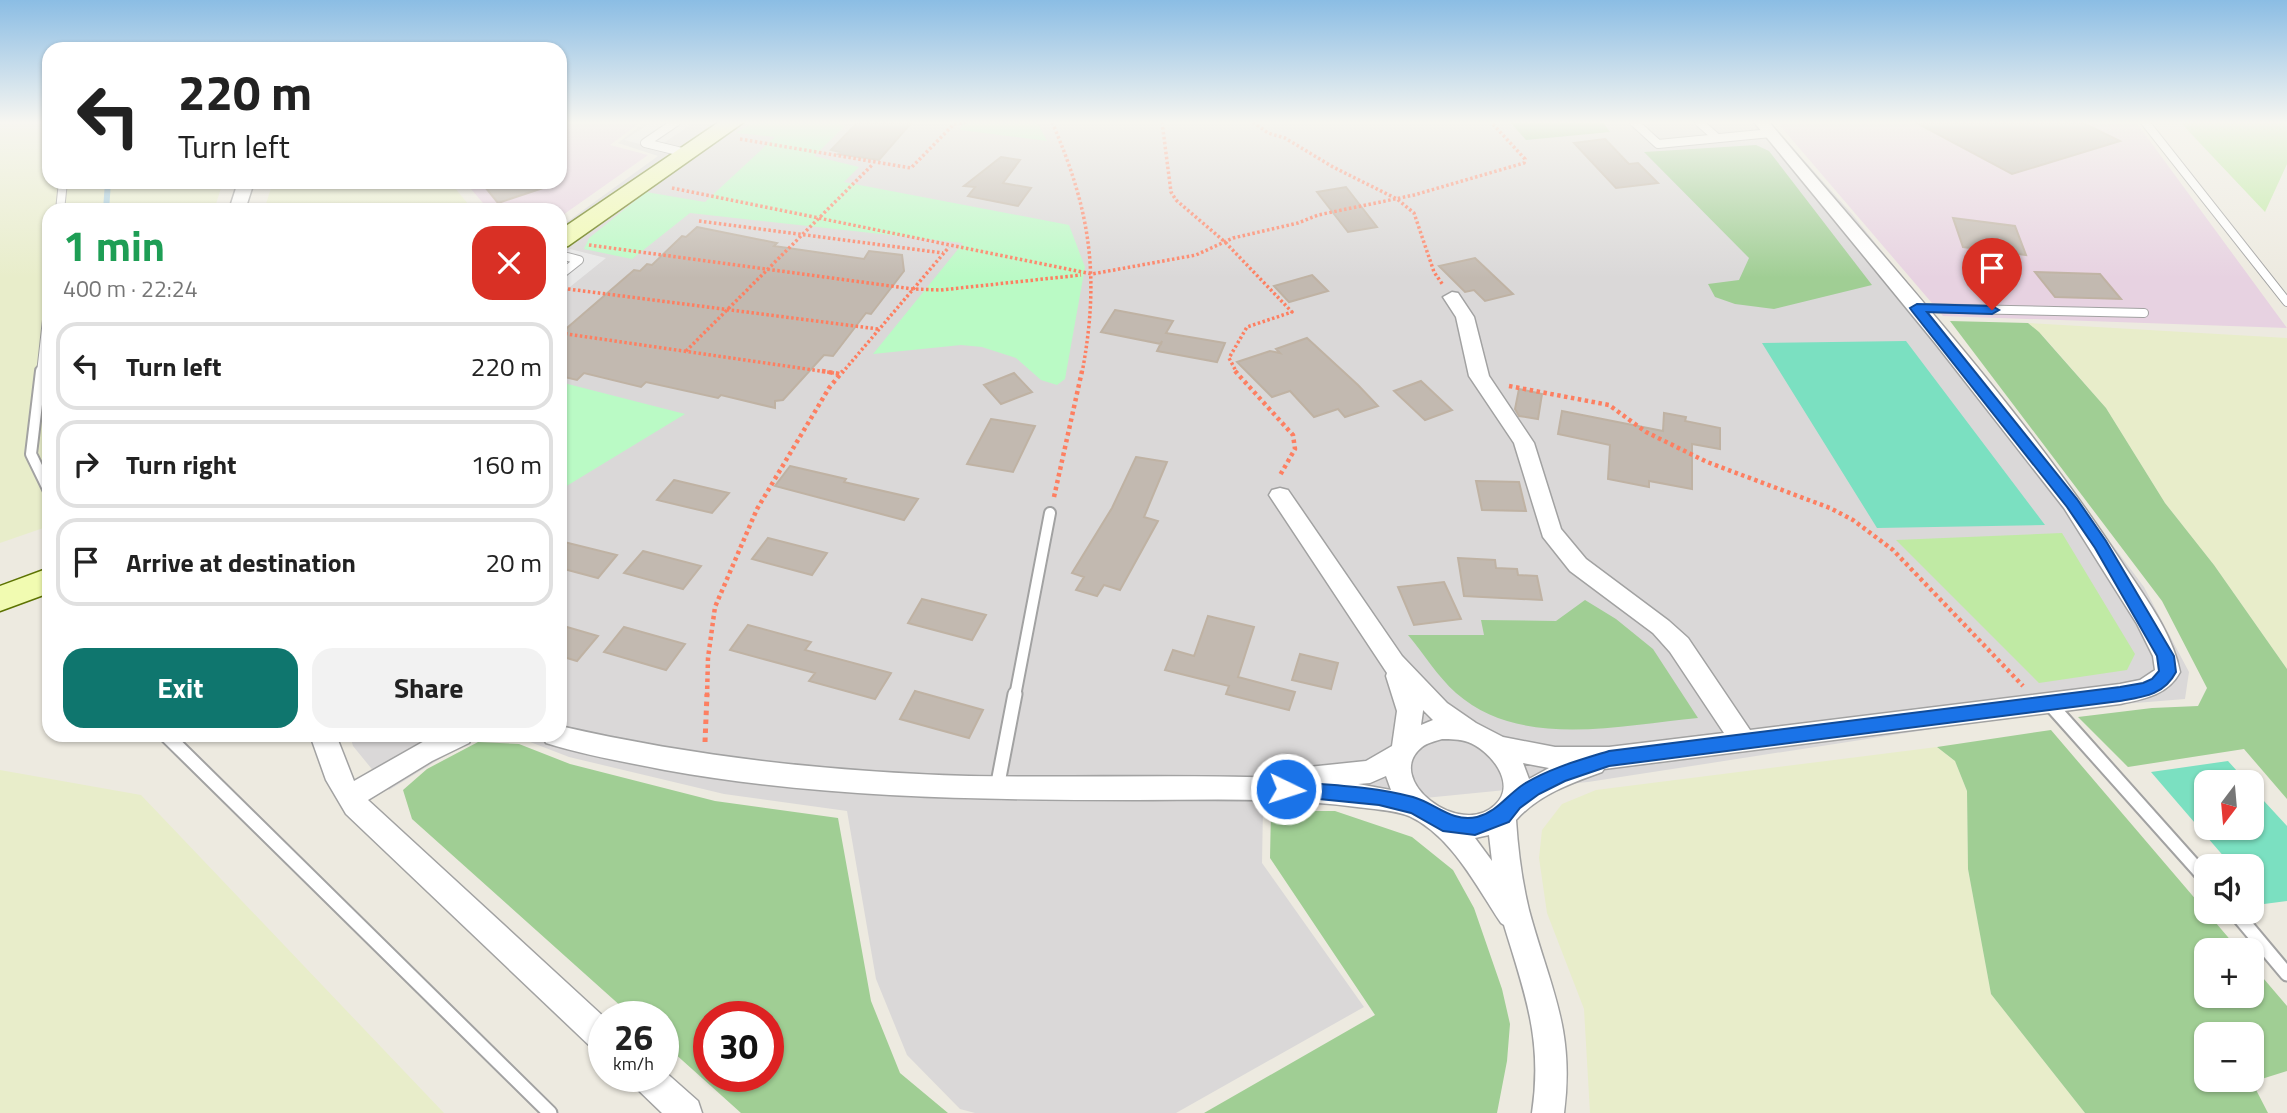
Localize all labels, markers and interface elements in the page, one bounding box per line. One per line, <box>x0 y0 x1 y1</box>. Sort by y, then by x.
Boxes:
text: 220 m <box>178 54 312 129</box>
icon: left <box>63 70 154 161</box>
text: Turn left <box>178 122 290 170</box>
text: 1 min <box>63 213 165 277</box>
button: close <box>472 226 546 300</box>
pin <box>1962 238 2022 310</box>
icon: arrive <box>1973 249 2011 287</box>
text: 400 m · 22:24 <box>63 271 198 306</box>
icon: left <box>67 347 105 385</box>
text: Turn left <box>126 347 221 386</box>
text: 220 m <box>471 347 542 386</box>
icon: right <box>67 445 105 483</box>
text: Turn right <box>126 445 237 484</box>
text: 160 m <box>471 445 542 484</box>
icon: arrive <box>67 543 105 581</box>
text: Arrive at destination <box>126 543 356 582</box>
text: 20 m <box>485 543 542 582</box>
button: Exit <box>63 648 298 728</box>
button: Share <box>312 648 546 728</box>
position arrow <box>1249 752 1323 826</box>
north arrow <box>2194 770 2264 840</box>
map controls <box>2194 770 2264 1092</box>
button: sound <box>2194 854 2264 924</box>
button: + <box>2194 938 2264 1008</box>
speed limit sign: 30 <box>693 1001 784 1092</box>
text: 26 <box>614 1010 653 1064</box>
button: − <box>2194 1022 2264 1092</box>
text: km/h <box>613 1050 654 1077</box>

